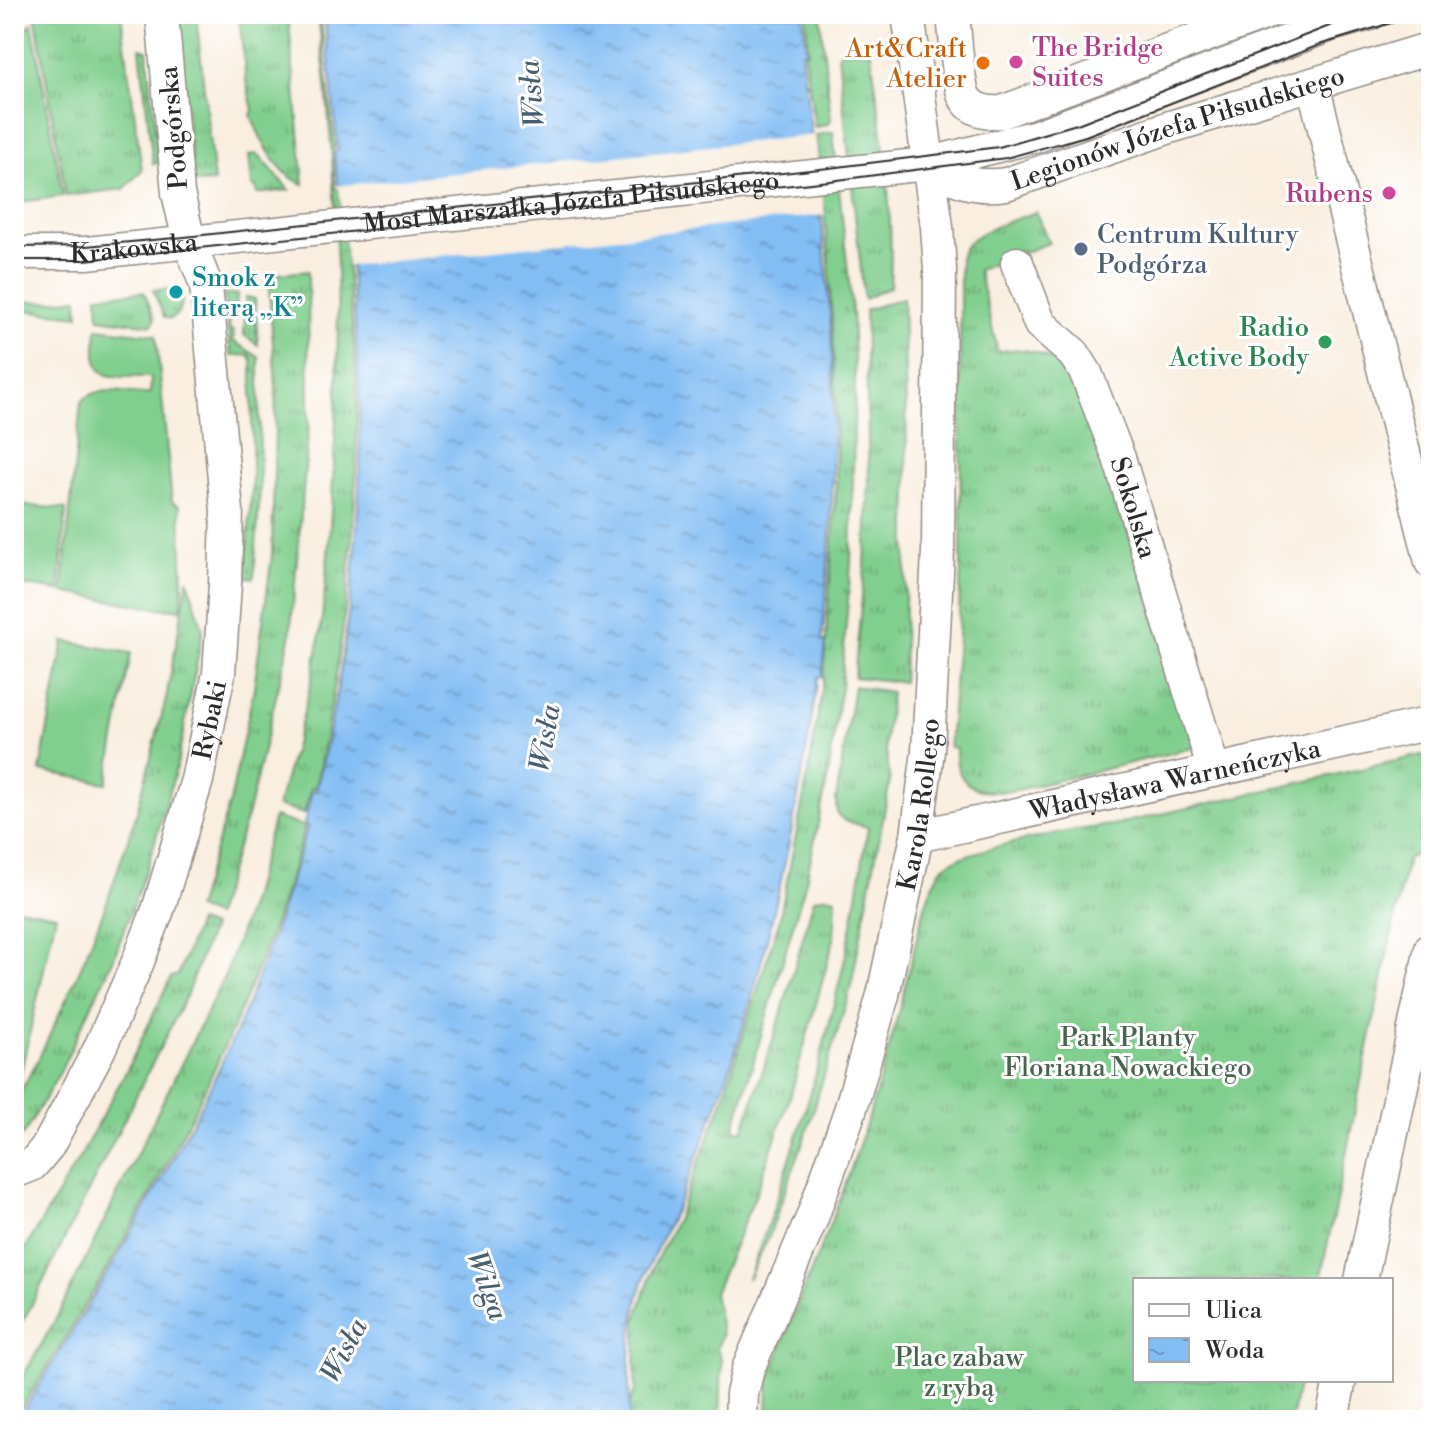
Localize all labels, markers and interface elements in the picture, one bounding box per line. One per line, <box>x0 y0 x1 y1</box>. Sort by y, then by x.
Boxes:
place label: The Bridge Suites <box>1032 32 1163 94</box>
place label: Art&Craft Atelier <box>845 33 967 95</box>
marker: The Bridge Suites <box>1007 53 1025 71</box>
marker: Art&Craft Atelier <box>974 54 992 72</box>
water label: Wisła <box>512 58 553 129</box>
street label: Legionów Józefa Piłsudskiego <box>1007 60 1349 198</box>
street label: Podgórska <box>153 64 195 191</box>
street label: Most Marszałka Józefa Piłsudskiego <box>362 165 781 241</box>
place label: Rubens <box>1285 178 1373 210</box>
marker: Rubens <box>1380 184 1398 202</box>
place label: Centrum Kultury Podgórza <box>1097 219 1299 281</box>
street label: Krakowska <box>70 226 200 270</box>
marker: Centrum Kultury Podgórza <box>1072 240 1090 258</box>
place label: Smok z literą „K” <box>192 262 304 324</box>
marker: Smok z literą „K” <box>167 283 185 301</box>
place label: Radio Active Body <box>1168 312 1309 374</box>
marker: Radio Active Body <box>1316 333 1334 351</box>
street label: Sokolska <box>1103 453 1164 563</box>
street label: Rybaki <box>187 677 234 763</box>
water label: Wisła <box>522 701 569 775</box>
street label: Karola Rollego <box>891 717 947 894</box>
street label: Władysława Warneńczyka <box>1025 733 1325 828</box>
park label: Park Planty Floriana Nowackiego <box>1004 1022 1252 1084</box>
water label: Wilga <box>458 1246 515 1325</box>
legend <box>1133 1278 1393 1382</box>
text: Ulica <box>1205 1296 1263 1326</box>
water label: Wisła <box>313 1312 376 1389</box>
text: Woda <box>1204 1336 1265 1366</box>
park label: Plac zabaw z rybą <box>895 1342 1024 1404</box>

